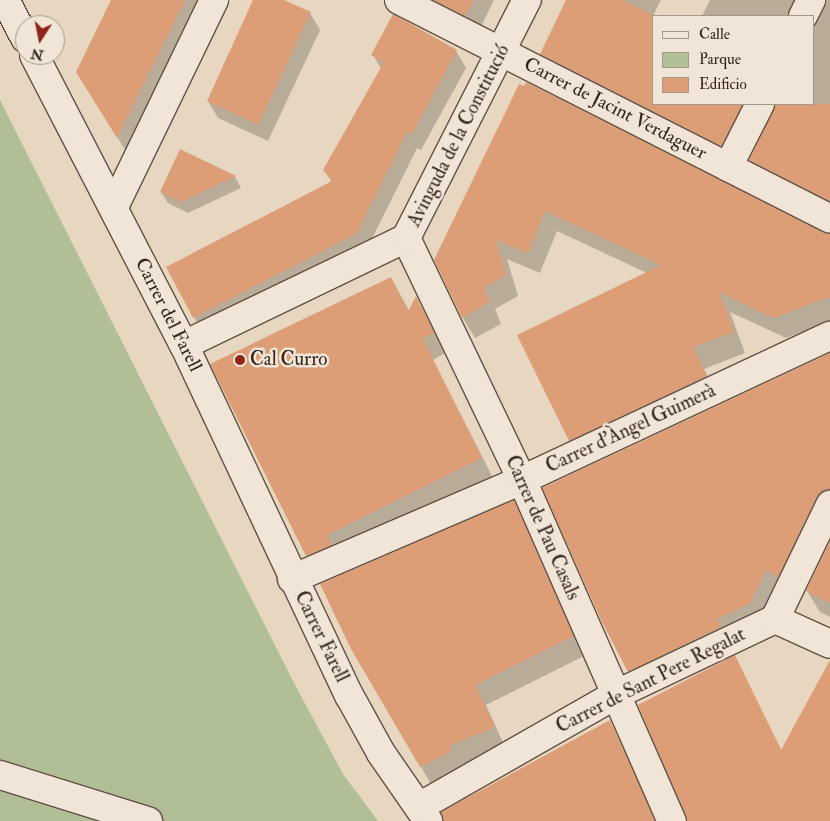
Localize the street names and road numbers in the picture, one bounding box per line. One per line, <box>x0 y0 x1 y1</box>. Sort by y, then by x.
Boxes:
street label: Avinguda de la Constitució <box>403 41 515 231</box>
street label: Carrer de Jacint Verdaguer <box>520 53 710 165</box>
street label: Carrer del Farell <box>130 254 206 376</box>
street label: Carrer d'Àngel Guimerà <box>543 380 719 478</box>
street label: Carrer de Pau Casals <box>500 452 584 604</box>
street label: Carrer Farell <box>289 588 353 686</box>
street label: Carrer de Sant Pere Regalat <box>553 623 749 739</box>

